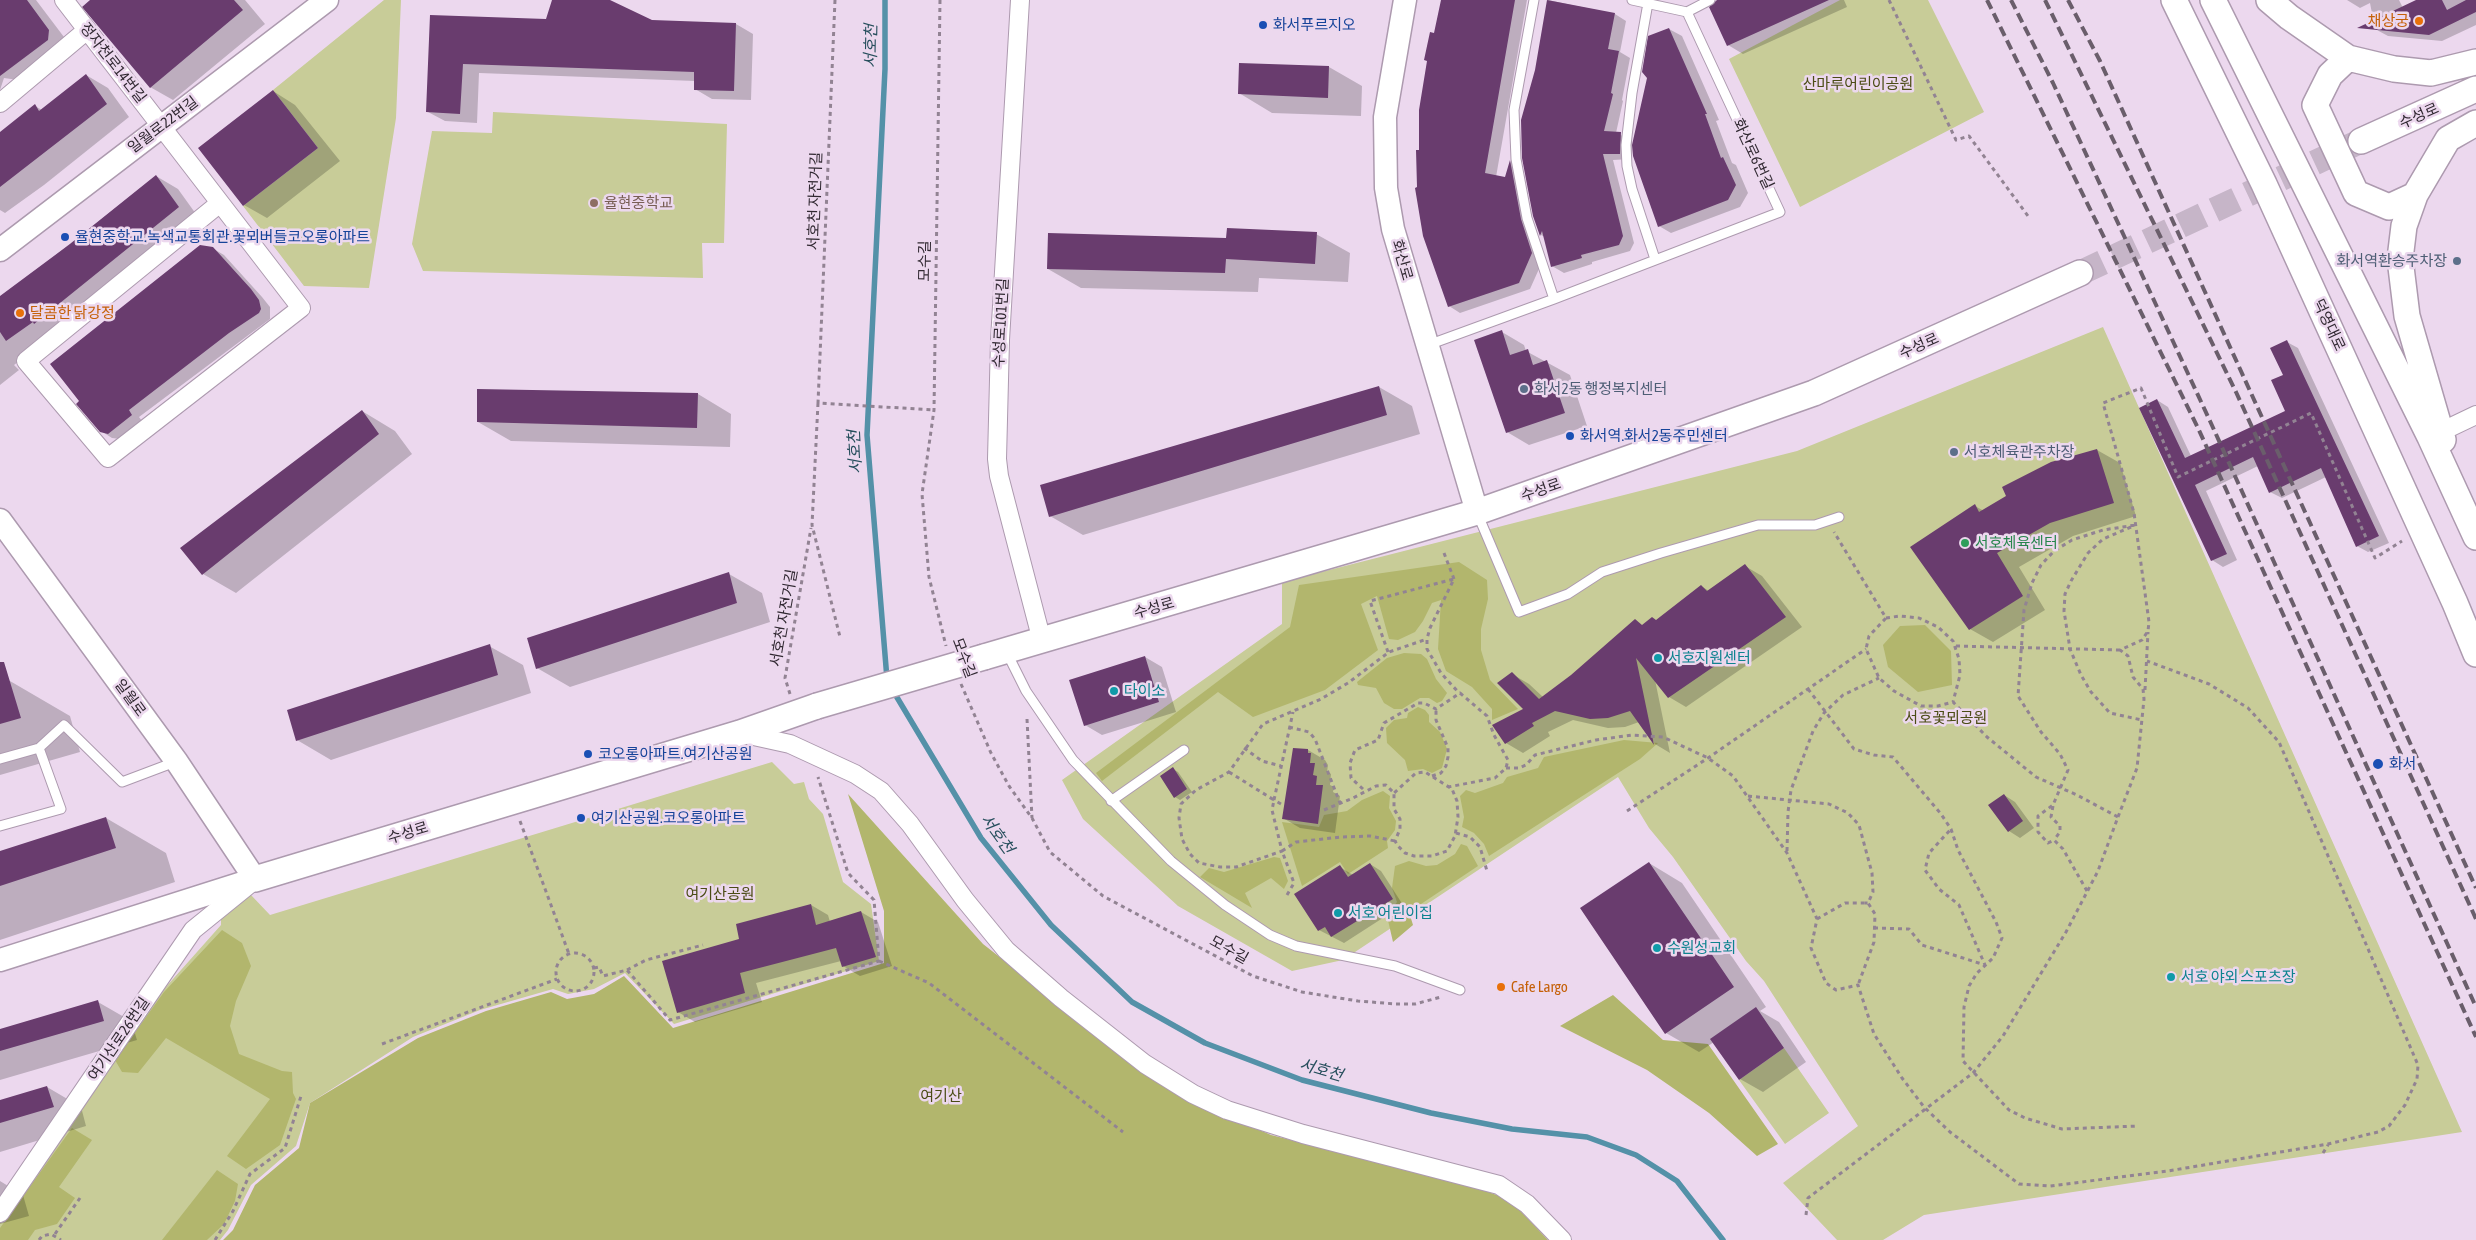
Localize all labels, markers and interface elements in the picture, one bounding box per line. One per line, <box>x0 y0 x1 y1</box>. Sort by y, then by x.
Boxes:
place label: 채상궁 <box>2368 12 2409 30</box>
marker: 채상궁 <box>2413 15 2425 27</box>
place label: 화서푸르지오 <box>1273 16 1356 34</box>
street label: 정자천로14번길 <box>76 19 150 107</box>
marker: 화서푸르지오 <box>1257 19 1269 31</box>
water label: 서호천 <box>861 24 881 68</box>
park label: 산마루어린이공원 <box>1803 75 1913 93</box>
street label: 일월로22번길 <box>124 93 202 157</box>
street label: 수성로 <box>2396 99 2442 133</box>
street label: 화산로6번길 <box>1729 116 1777 192</box>
street label: 서호천 자전거길 <box>804 151 826 251</box>
place label: 율현중학교 <box>604 194 673 212</box>
marker: 율현중학교 <box>588 197 600 209</box>
place label: 율현중학교.녹색교통회관.꽃뫼버들코오롱아파트 <box>75 228 370 246</box>
marker: 율현중학교.녹색교통회관.꽃뫼버들코오롱아파트 <box>59 231 71 243</box>
street label: 화산로 <box>1388 238 1416 282</box>
street label: 모수길 <box>916 240 934 282</box>
place label: 화서역환승주차장 <box>2337 252 2447 270</box>
marker: 화서역환승주차장 <box>2451 255 2463 267</box>
street label: 수성로101번길 <box>990 278 1012 368</box>
street label: 덕영대로 <box>2309 296 2349 354</box>
place label: 달콤한 닭강정 <box>30 304 115 322</box>
marker: 달콤한 닭강정 <box>14 307 26 319</box>
street label: 수성로 <box>1896 329 1942 363</box>
place label: 화서2동 행정복지센터 <box>1534 380 1667 398</box>
marker: 화서2동 행정복지센터 <box>1518 383 1530 395</box>
place label: 화서역.화서2동주민센터 <box>1580 427 1728 445</box>
water label: 서호천 <box>844 429 866 475</box>
marker: 화서역.화서2동주민센터 <box>1564 430 1576 442</box>
place label: 서호체육관주차장 <box>1964 443 2074 461</box>
marker: 서호체육관주차장 <box>1948 446 1960 458</box>
street label: 수성로 <box>1518 475 1564 505</box>
place label: 서호체육센터 <box>1975 534 2058 552</box>
marker: 서호체육센터 <box>1959 537 1971 549</box>
street label: 서호천 자전거길 <box>767 568 801 668</box>
street label: 수성로 <box>1132 594 1176 622</box>
street label: 모수길 <box>948 635 980 681</box>
place label: 서호지원센터 <box>1668 649 1751 667</box>
marker: 서호지원센터 <box>1652 652 1664 664</box>
street label: 일월로 <box>111 676 149 720</box>
place label: 다이소 <box>1124 682 1165 700</box>
marker: 다이소 <box>1108 685 1120 697</box>
park label: 서호꽃뫼공원 <box>1905 709 1987 727</box>
place label: 코오롱아파트.여기산공원 <box>598 745 752 763</box>
marker: 코오롱아파트.여기산공원 <box>582 748 594 760</box>
place label: 화서 <box>2389 755 2417 773</box>
marker: 화서 <box>2371 757 2385 771</box>
place label: 여기산공원.코오롱아파트 <box>591 809 745 827</box>
water label: 서호천 <box>976 810 1018 858</box>
marker: 여기산공원.코오롱아파트 <box>575 812 587 824</box>
street label: 수성로 <box>386 818 430 848</box>
park label: 여기산공원 <box>686 885 754 903</box>
place label: 서호 어린이집 <box>1348 904 1433 922</box>
marker: 서호 어린이집 <box>1332 907 1344 919</box>
street label: 모수길 <box>1207 932 1251 968</box>
place label: 수원성교회 <box>1667 939 1736 957</box>
marker: 수원성교회 <box>1651 942 1663 954</box>
place label: 서호 야외 스포츠장 <box>2181 968 2296 986</box>
marker: 서호 야외 스포츠장 <box>2165 971 2177 983</box>
place label: Cafe Largo <box>1511 978 1568 996</box>
marker: Cafe Largo <box>1495 981 1507 993</box>
street label: 여기산로26번길 <box>84 994 154 1084</box>
water label: 서호천 <box>1297 1055 1345 1085</box>
park label: 여기산 <box>920 1087 962 1105</box>

